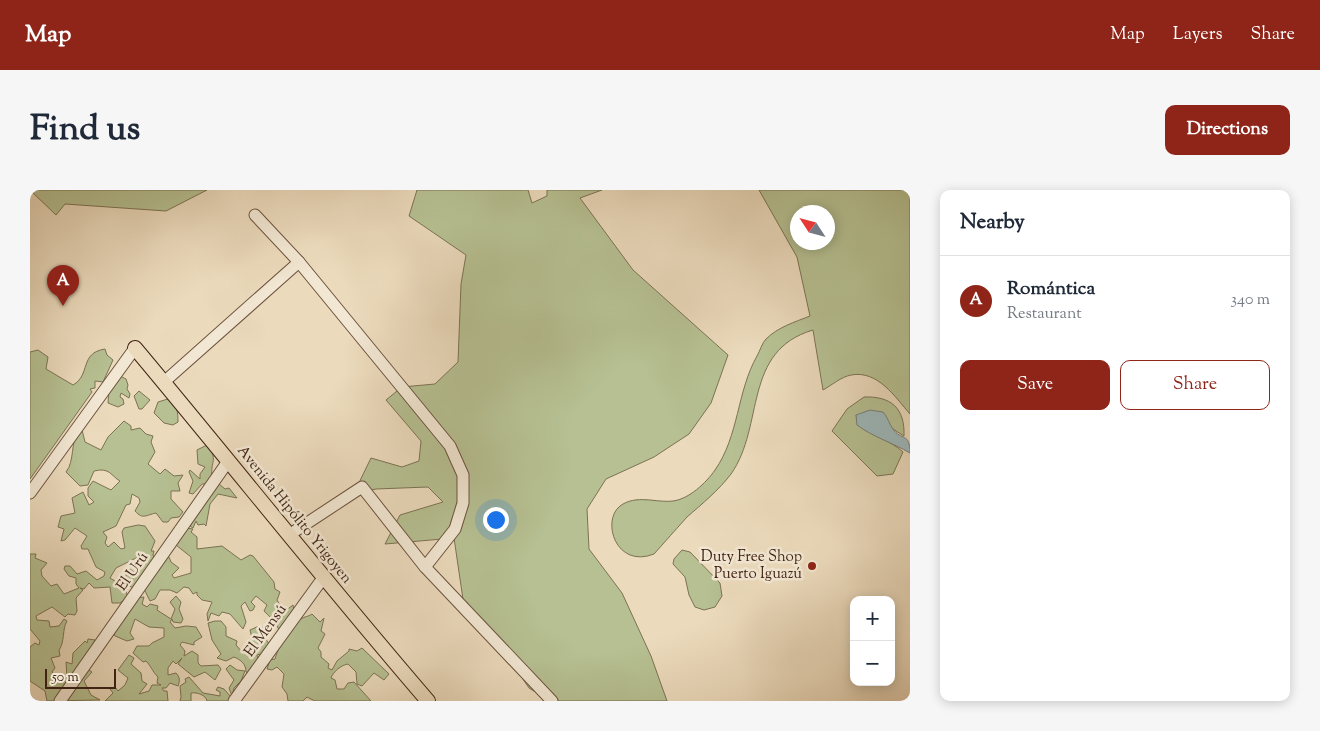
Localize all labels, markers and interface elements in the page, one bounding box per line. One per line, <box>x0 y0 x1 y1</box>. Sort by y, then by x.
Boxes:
text: Map <box>25 18 71 52</box>
text: Map <box>1110 22 1145 48</box>
text: Layers <box>1173 22 1223 48</box>
text: Share <box>1251 22 1295 48</box>
text: Find us <box>30 105 140 156</box>
button: Directions <box>1165 105 1290 155</box>
north arrow <box>790 205 835 250</box>
text: Nearby <box>960 208 1025 238</box>
pin: A <box>47 265 79 306</box>
text: Romántica <box>1007 276 1095 303</box>
text: A <box>970 289 983 312</box>
text: 340 m <box>1231 289 1270 312</box>
text: Restaurant <box>1007 303 1082 326</box>
button: Save <box>960 360 1110 410</box>
button: Share <box>1120 360 1270 410</box>
street label: Avenida Hipólito Yrigoyen <box>232 441 356 589</box>
your location <box>483 507 509 533</box>
place label: Duty Free Shop Puerto Iguazú <box>701 547 802 585</box>
street label: El Urú <box>112 548 154 596</box>
marker: Duty Free Shop Puerto Iguazú <box>806 560 818 572</box>
map controls <box>850 596 895 686</box>
button: + <box>850 596 895 641</box>
street label: El Mensú <box>240 600 292 662</box>
button: − <box>850 641 895 686</box>
scale bar <box>45 666 116 689</box>
text: 50 m <box>52 668 79 688</box>

